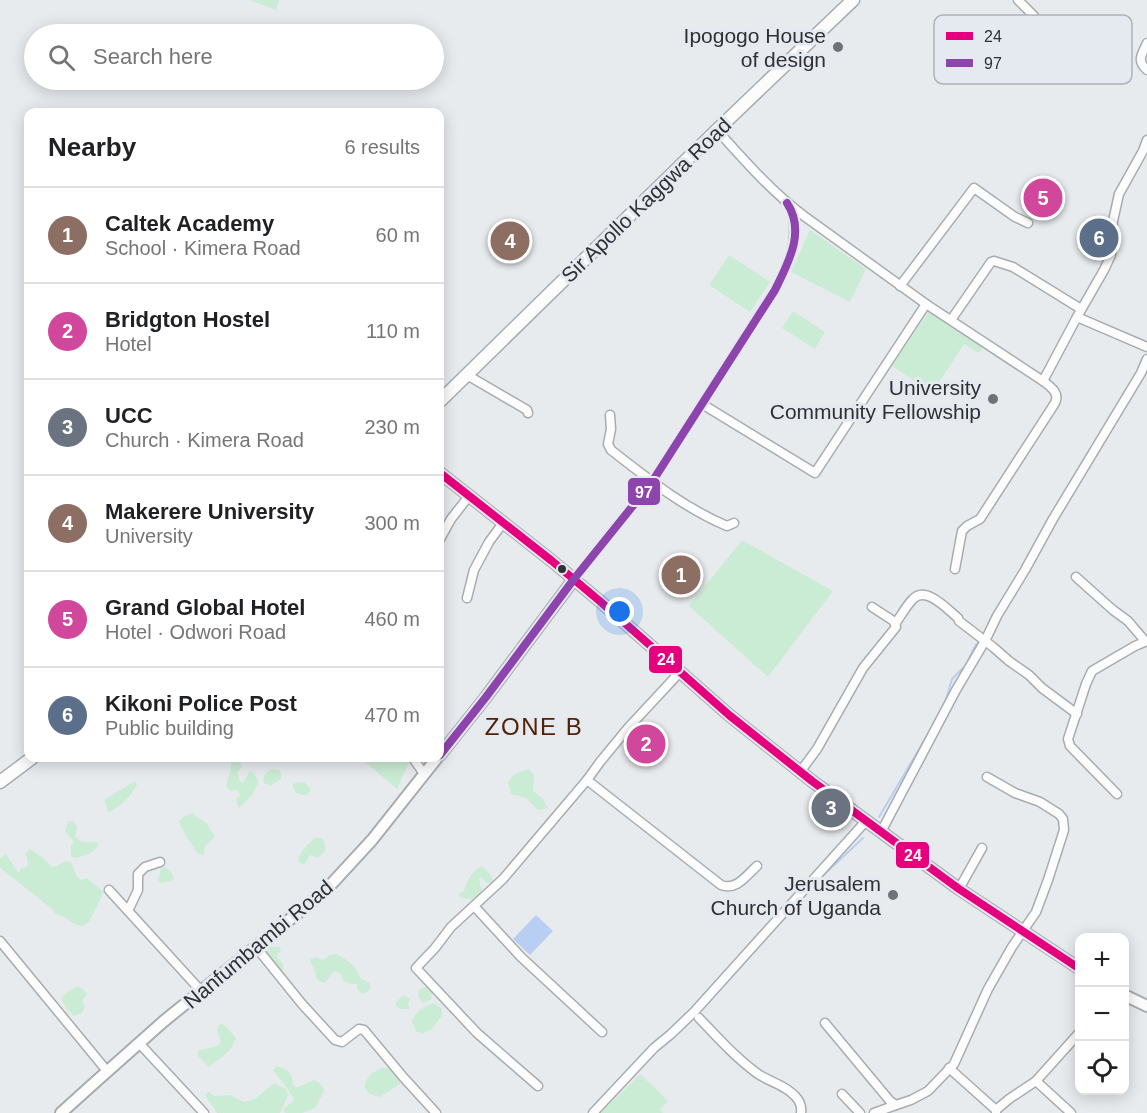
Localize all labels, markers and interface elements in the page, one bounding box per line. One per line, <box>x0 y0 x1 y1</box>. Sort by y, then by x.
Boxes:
legend <box>934 15 1132 84</box>
search box <box>24 24 444 90</box>
place label: Ipogogo House of design <box>684 24 826 71</box>
text: 24 <box>984 28 1002 45</box>
marker: Ipogogo House of design <box>831 40 845 54</box>
icon: search <box>45 41 78 74</box>
text: Search here <box>93 44 213 69</box>
text: 97 <box>984 55 1002 72</box>
street label: Sir Apollo Kaggwa Road <box>557 113 735 287</box>
text: Nearby <box>48 132 136 162</box>
text: 6 results <box>344 136 420 158</box>
pin: 5 <box>1024 176 1062 220</box>
text: Caltek Academy <box>105 211 274 236</box>
pin: 6 <box>1080 216 1118 260</box>
pin: 4 <box>490 218 530 264</box>
text: 1 <box>62 224 73 246</box>
text: 60 m <box>376 224 420 246</box>
text: School · Kimera Road <box>105 237 301 259</box>
text: Bridgton Hostel <box>105 307 270 332</box>
text: 2 <box>62 320 73 342</box>
text: 110 m <box>366 320 420 342</box>
text: Hotel <box>105 333 152 355</box>
place label: University Community Fellowship <box>770 376 981 423</box>
marker: University Community Fellowship <box>986 392 1000 406</box>
text: UCC <box>105 403 153 428</box>
text: 3 <box>62 416 73 438</box>
text: 230 m <box>364 416 420 438</box>
text: Church · Kimera Road <box>105 429 304 451</box>
line badge: 97 <box>627 477 661 506</box>
text: 97 <box>635 484 653 501</box>
text: Makerere University <box>105 499 314 524</box>
text: 4 <box>62 512 73 534</box>
text: 300 m <box>364 512 420 534</box>
text: University <box>105 525 193 547</box>
pin: 1 <box>662 552 700 598</box>
unlabelled marker <box>556 563 568 575</box>
text: Grand Global Hotel <box>105 595 305 620</box>
your location <box>605 597 634 626</box>
text: 5 <box>62 608 73 630</box>
text: 460 m <box>364 608 420 630</box>
text: Hotel · Odwori Road <box>105 621 286 643</box>
line badge: 24 <box>648 645 683 674</box>
text: 24 <box>657 651 675 668</box>
text: Kikoni Police Post <box>105 691 297 716</box>
text: 6 <box>62 704 73 726</box>
text: 470 m <box>364 704 420 726</box>
district label: ZONE B <box>485 713 583 740</box>
text: Public building <box>105 717 234 739</box>
pin: 2 <box>626 722 666 766</box>
pin: 3 <box>812 786 850 830</box>
line badge: 24 <box>895 841 930 869</box>
text: 24 <box>904 847 922 864</box>
place label: Jerusalem Church of Uganda <box>711 872 881 919</box>
street label: Nanfumbambi Road <box>179 875 337 1013</box>
marker: Jerusalem Church of Uganda <box>886 888 900 902</box>
map controls <box>1075 933 1129 1095</box>
button: + <box>1075 933 1129 987</box>
button: − <box>1075 987 1129 1041</box>
button: locate <box>1075 1041 1129 1095</box>

